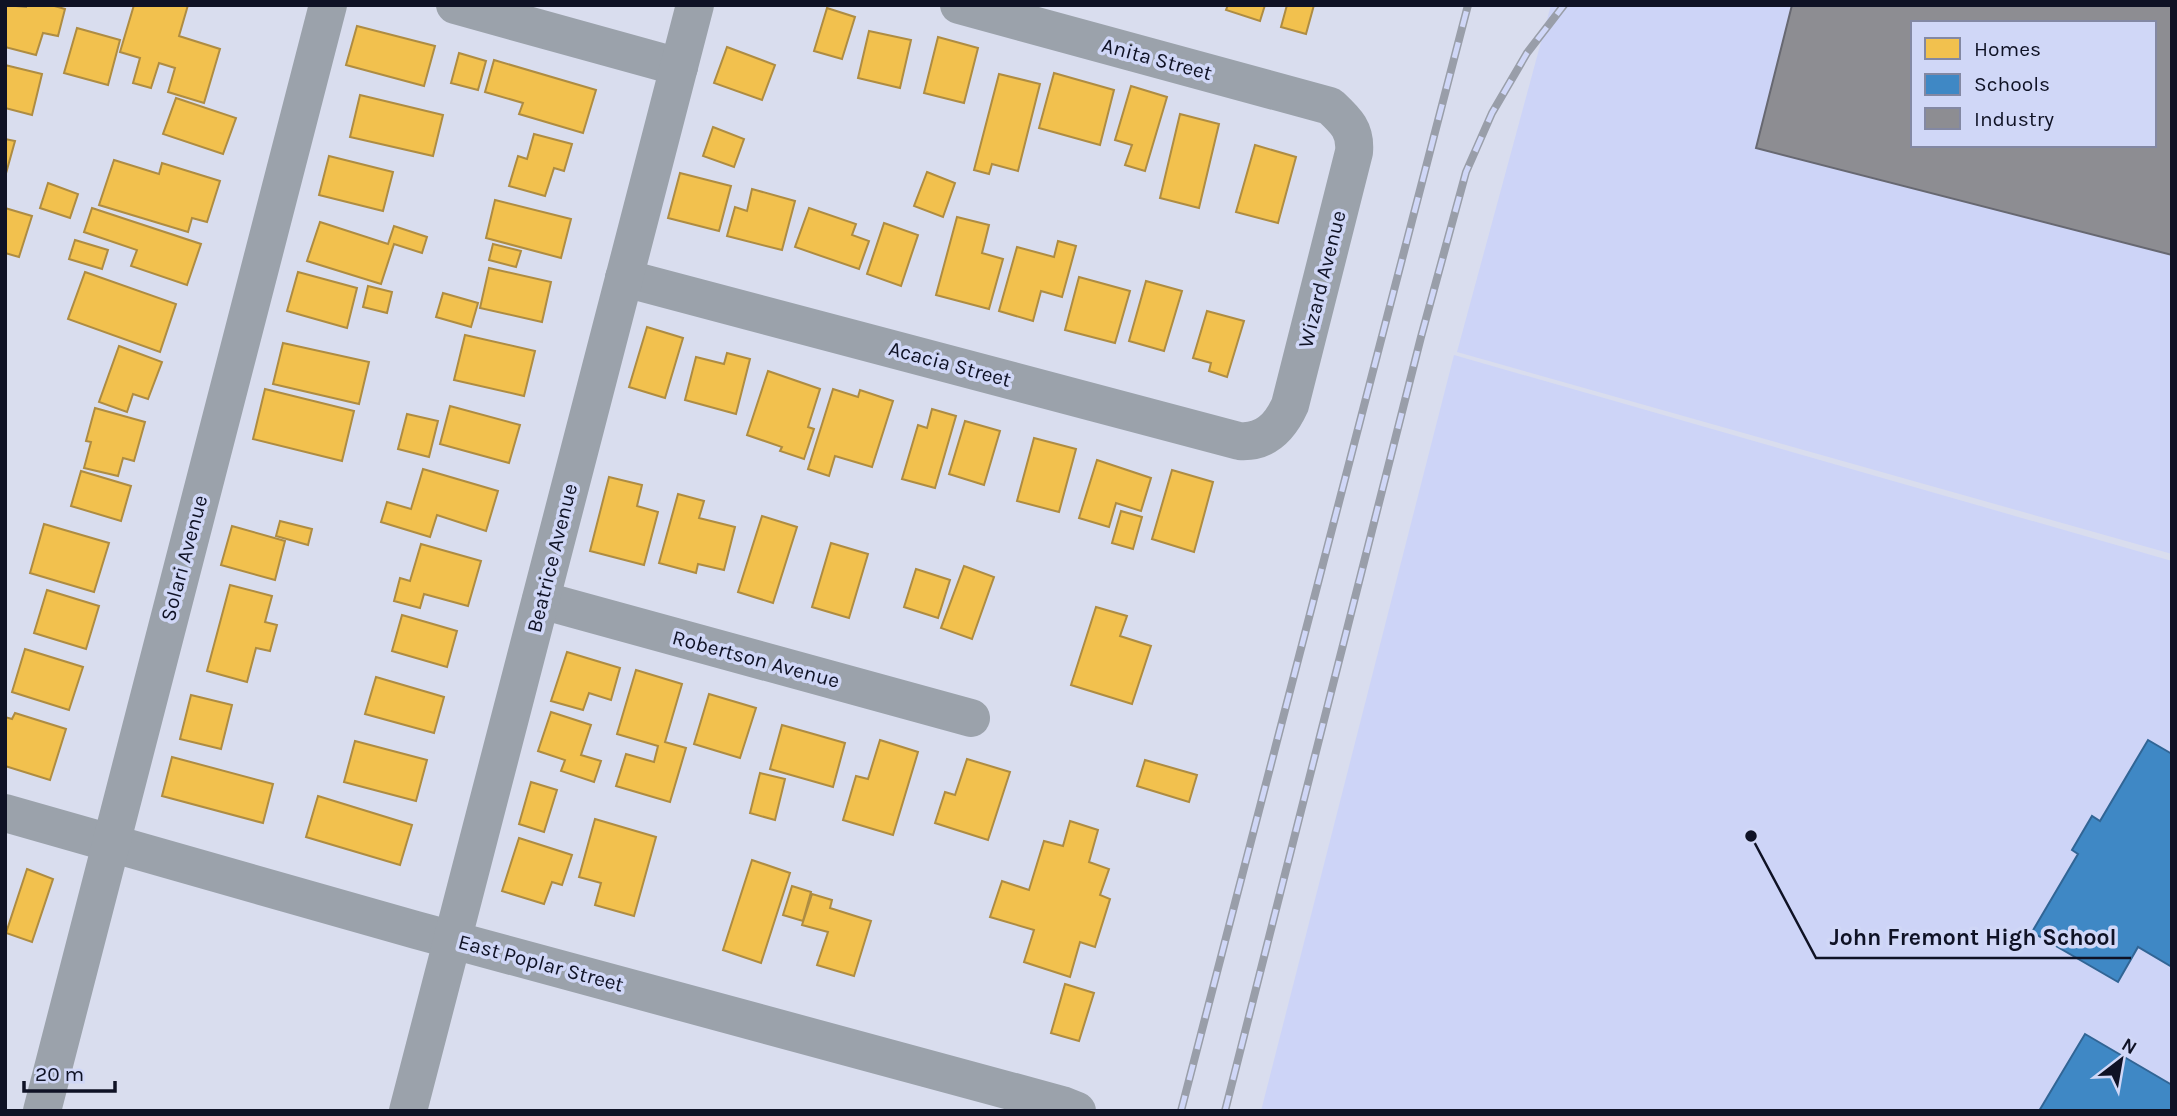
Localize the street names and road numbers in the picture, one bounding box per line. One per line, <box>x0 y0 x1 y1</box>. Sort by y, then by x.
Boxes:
street label: Anita Street <box>1099 33 1215 85</box>
street label: Wizard Avenue <box>1293 208 1351 350</box>
street label: Acacia Street <box>886 336 1014 392</box>
street label: Beatrice Avenue <box>522 481 582 635</box>
street label: Solari Avenue <box>156 492 212 624</box>
street label: Robertson Avenue <box>670 625 842 693</box>
street label: East Poplar Street <box>456 929 626 997</box>

